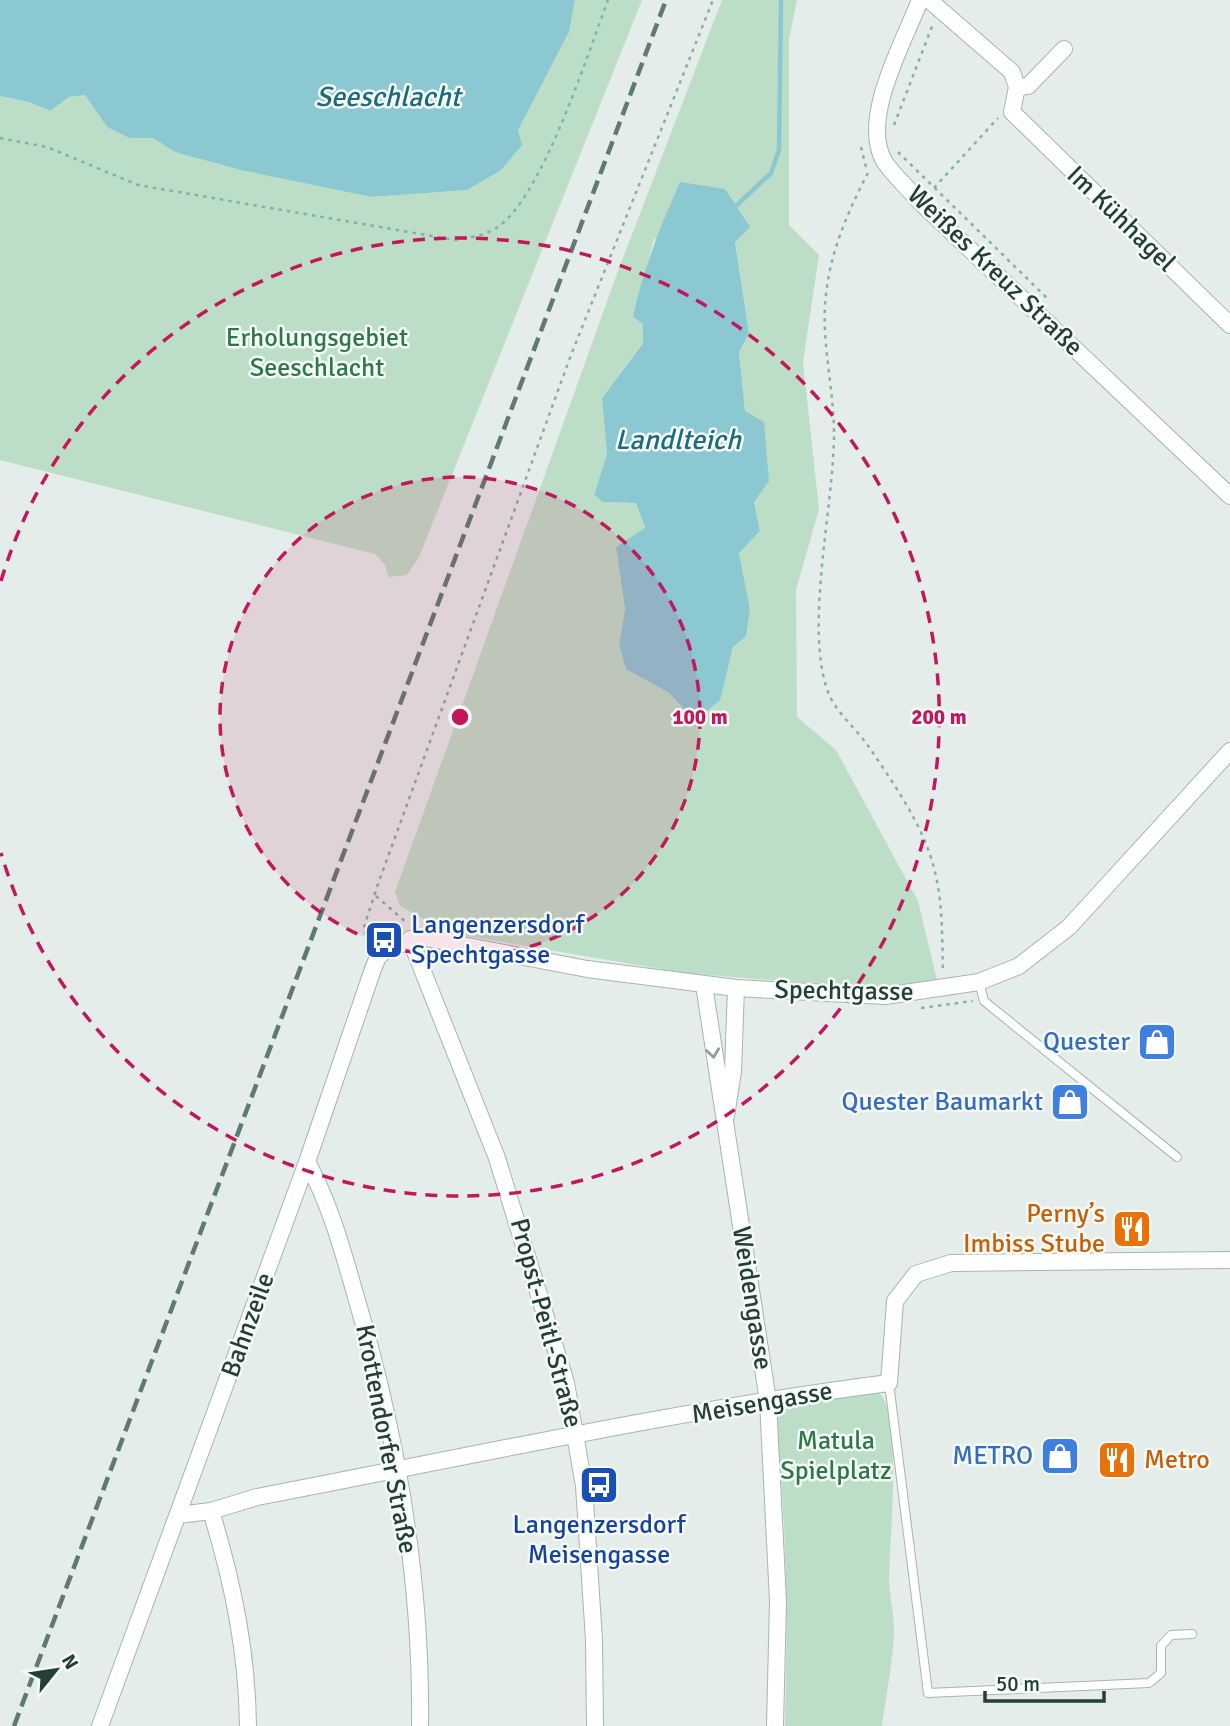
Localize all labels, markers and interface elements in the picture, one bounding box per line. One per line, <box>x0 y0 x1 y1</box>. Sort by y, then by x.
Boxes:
water label: Seeschlacht <box>316 80 464 114</box>
street label: Im Kühhagel <box>1060 159 1182 279</box>
street label: Weißes Kreuz Straße <box>900 179 1090 363</box>
park label: Erholungsgebiet Seeschlacht <box>226 322 408 384</box>
water label: Landlteich <box>615 423 742 457</box>
text: 100 m <box>672 704 728 730</box>
text: 200 m <box>911 704 967 730</box>
centre of rings <box>448 705 472 729</box>
place label: Langenzersdorf Spechtgasse <box>411 909 585 971</box>
bus stop icon: Langenzersdorf Spechtgasse <box>363 919 405 961</box>
street label: Spechtgasse <box>774 974 914 1008</box>
shop icon: Quester <box>1136 1021 1178 1063</box>
place label: Quester <box>1043 1026 1130 1058</box>
one-way arrow <box>705 1047 720 1059</box>
shop icon: Quester Baumarkt <box>1049 1081 1091 1123</box>
place label: Quester Baumarkt <box>842 1086 1043 1118</box>
place label: Perny’s Imbiss Stube <box>963 1198 1105 1260</box>
restaurant icon: Perny’s Imbiss Stube <box>1111 1208 1153 1250</box>
street label: Propst-Peitl-Straße <box>503 1215 589 1431</box>
street label: Weidengasse <box>725 1224 779 1372</box>
street label: Bahnzeile <box>214 1268 282 1382</box>
street label: Krottendorfer Straße <box>348 1322 424 1556</box>
street label: Meisengasse <box>689 1375 835 1431</box>
park label: Matula Spielplatz <box>780 1425 892 1487</box>
shop icon: METRO <box>1039 1435 1081 1477</box>
restaurant icon: Metro <box>1096 1439 1138 1481</box>
place label: METRO <box>952 1440 1033 1472</box>
place label: Metro <box>1144 1444 1210 1476</box>
bus stop icon: Langenzersdorf Meisengasse <box>578 1464 620 1506</box>
place label: Langenzersdorf Meisengasse <box>512 1509 687 1571</box>
north arrow <box>21 1635 91 1705</box>
text: N <box>56 1650 84 1674</box>
scale bar <box>985 1660 1104 1704</box>
text: 50 m <box>996 1671 1040 1697</box>

